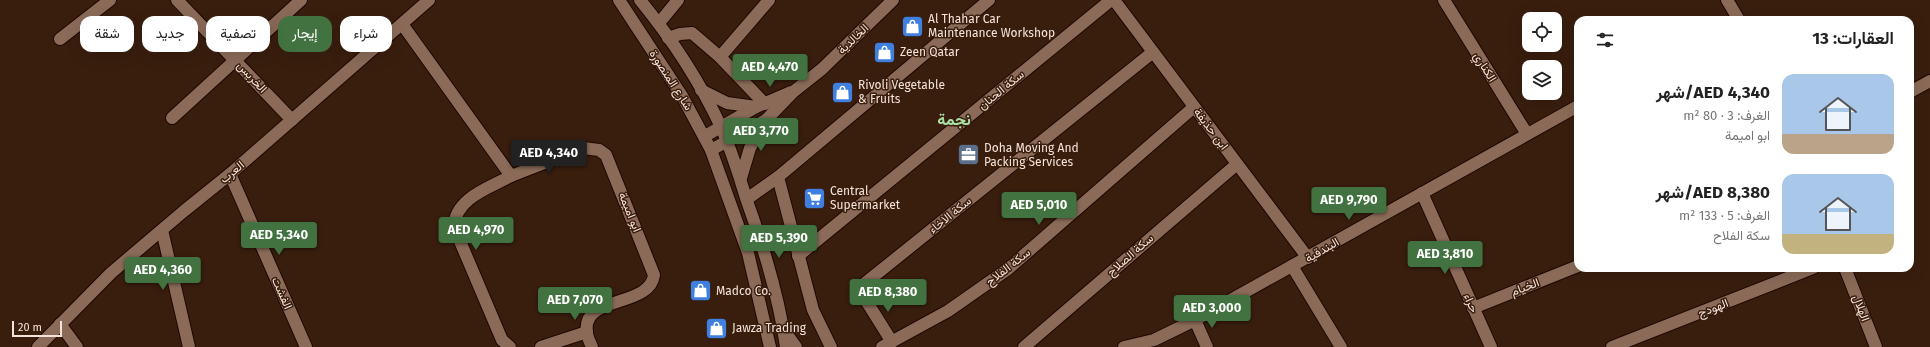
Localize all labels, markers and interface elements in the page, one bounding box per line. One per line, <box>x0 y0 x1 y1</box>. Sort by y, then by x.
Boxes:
place label: Al Thahar Car Maintenance Workshop <box>928 12 1055 40</box>
map controls <box>1522 12 1562 100</box>
button: locate <box>1522 12 1562 52</box>
shop icon: Al Thahar Car Maintenance Workshop <box>900 13 926 39</box>
chip: شقة <box>80 16 134 52</box>
chip: جديد <box>142 16 198 52</box>
chip: تصفية <box>206 16 270 52</box>
chip: إيجار <box>278 16 332 52</box>
chip: شراء <box>340 16 392 52</box>
street label: الخالدية <box>835 21 871 57</box>
text: العقارات: 13 <box>1812 28 1894 49</box>
icon: filters <box>1594 29 1616 51</box>
shop icon: Zeen Qatar <box>871 39 897 65</box>
place label: Zeen Qatar <box>900 45 960 59</box>
street label: شارع المنصورة <box>645 47 696 114</box>
street label: الكناري <box>1468 50 1499 86</box>
pin: AED 4,470 <box>724 54 816 88</box>
street label: الخريس <box>233 58 270 96</box>
text: AED 4,470 <box>742 59 798 74</box>
button: layers <box>1522 60 1562 100</box>
street label: سكة الحنان <box>975 67 1027 113</box>
place label: Rivoli Vegetable & Fruits <box>858 78 945 106</box>
shop icon: Rivoli Vegetable & Fruits <box>829 79 855 105</box>
text: AED 4,340/شهر <box>1656 82 1770 103</box>
icon: home <box>1814 90 1862 138</box>
street label: ابن حذيفة <box>1190 105 1231 153</box>
text: الغرف: 3 · 80 m² <box>1683 108 1770 123</box>
district label: نجمة <box>937 110 971 129</box>
pin: AED 3,770 <box>715 118 807 152</box>
text: AED 3,770 <box>733 123 789 138</box>
text: ابو اميمة <box>1725 128 1770 143</box>
pin: AED 4,340 <box>503 140 595 174</box>
place label: Doha Moving And Packing Services <box>984 141 1079 169</box>
office icon: Doha Moving And Packing Services <box>956 142 982 168</box>
text: AED 4,340 <box>520 145 578 160</box>
street label: العرب <box>217 158 248 187</box>
text: AED 8,380/شهر <box>1655 182 1770 203</box>
place label: Central Supermarket <box>830 184 901 212</box>
supermarket icon: Central Supermarket <box>802 185 828 211</box>
pin: AED 9,790 <box>1303 187 1395 221</box>
street label: ابو اميمة <box>615 190 644 234</box>
icon: home <box>1814 190 1862 238</box>
pin: AED 5,010 <box>993 192 1085 226</box>
text: AED 9,790 <box>1320 192 1378 207</box>
street label: سكة الاخاء <box>926 194 974 236</box>
text: AED 5,010 <box>1011 197 1067 212</box>
text: الغرف: 5 · 133 m² <box>1679 208 1770 223</box>
pin: AED 4,970 <box>430 217 522 251</box>
pin: AED 5,340 <box>233 222 325 256</box>
text: AED 4,970 <box>448 222 504 237</box>
pin: AED 5,390 <box>733 225 825 259</box>
text: AED 5,340 <box>250 227 308 242</box>
text: سكة الفلاح <box>1713 228 1770 243</box>
text: AED 5,390 <box>750 230 808 245</box>
street label: سكة الصلاح <box>1104 231 1157 280</box>
street label: البندقية <box>1303 235 1341 265</box>
pin: AED 3,810 <box>1399 241 1491 275</box>
street label: سكة الفلاح <box>983 245 1034 290</box>
text: AED 3,810 <box>1417 246 1473 261</box>
pin: AED 4,360 <box>117 257 209 291</box>
text: AED 4,360 <box>134 262 192 277</box>
street label: الفشت <box>269 275 295 311</box>
street label: الخيام <box>1509 275 1541 300</box>
shop icon: Madco Co. <box>688 278 714 304</box>
pin: AED 8,380 <box>842 279 934 313</box>
place label: Madco Co. <box>716 284 771 298</box>
text: AED 8,380 <box>859 284 917 299</box>
pin: AED 7,070 <box>529 287 621 321</box>
street label: حراء <box>1460 291 1481 315</box>
text: AED 7,070 <box>547 292 603 307</box>
street label: الهلال <box>1849 293 1872 324</box>
pin: AED 3,000 <box>1166 295 1258 329</box>
street label: الهودج <box>1696 296 1731 322</box>
text: AED 3,000 <box>1183 300 1241 315</box>
shop icon: Jawza Trading <box>703 315 729 341</box>
scale bar <box>12 319 62 338</box>
text: 20 m <box>18 321 42 334</box>
place label: Jawza Trading <box>732 321 807 335</box>

